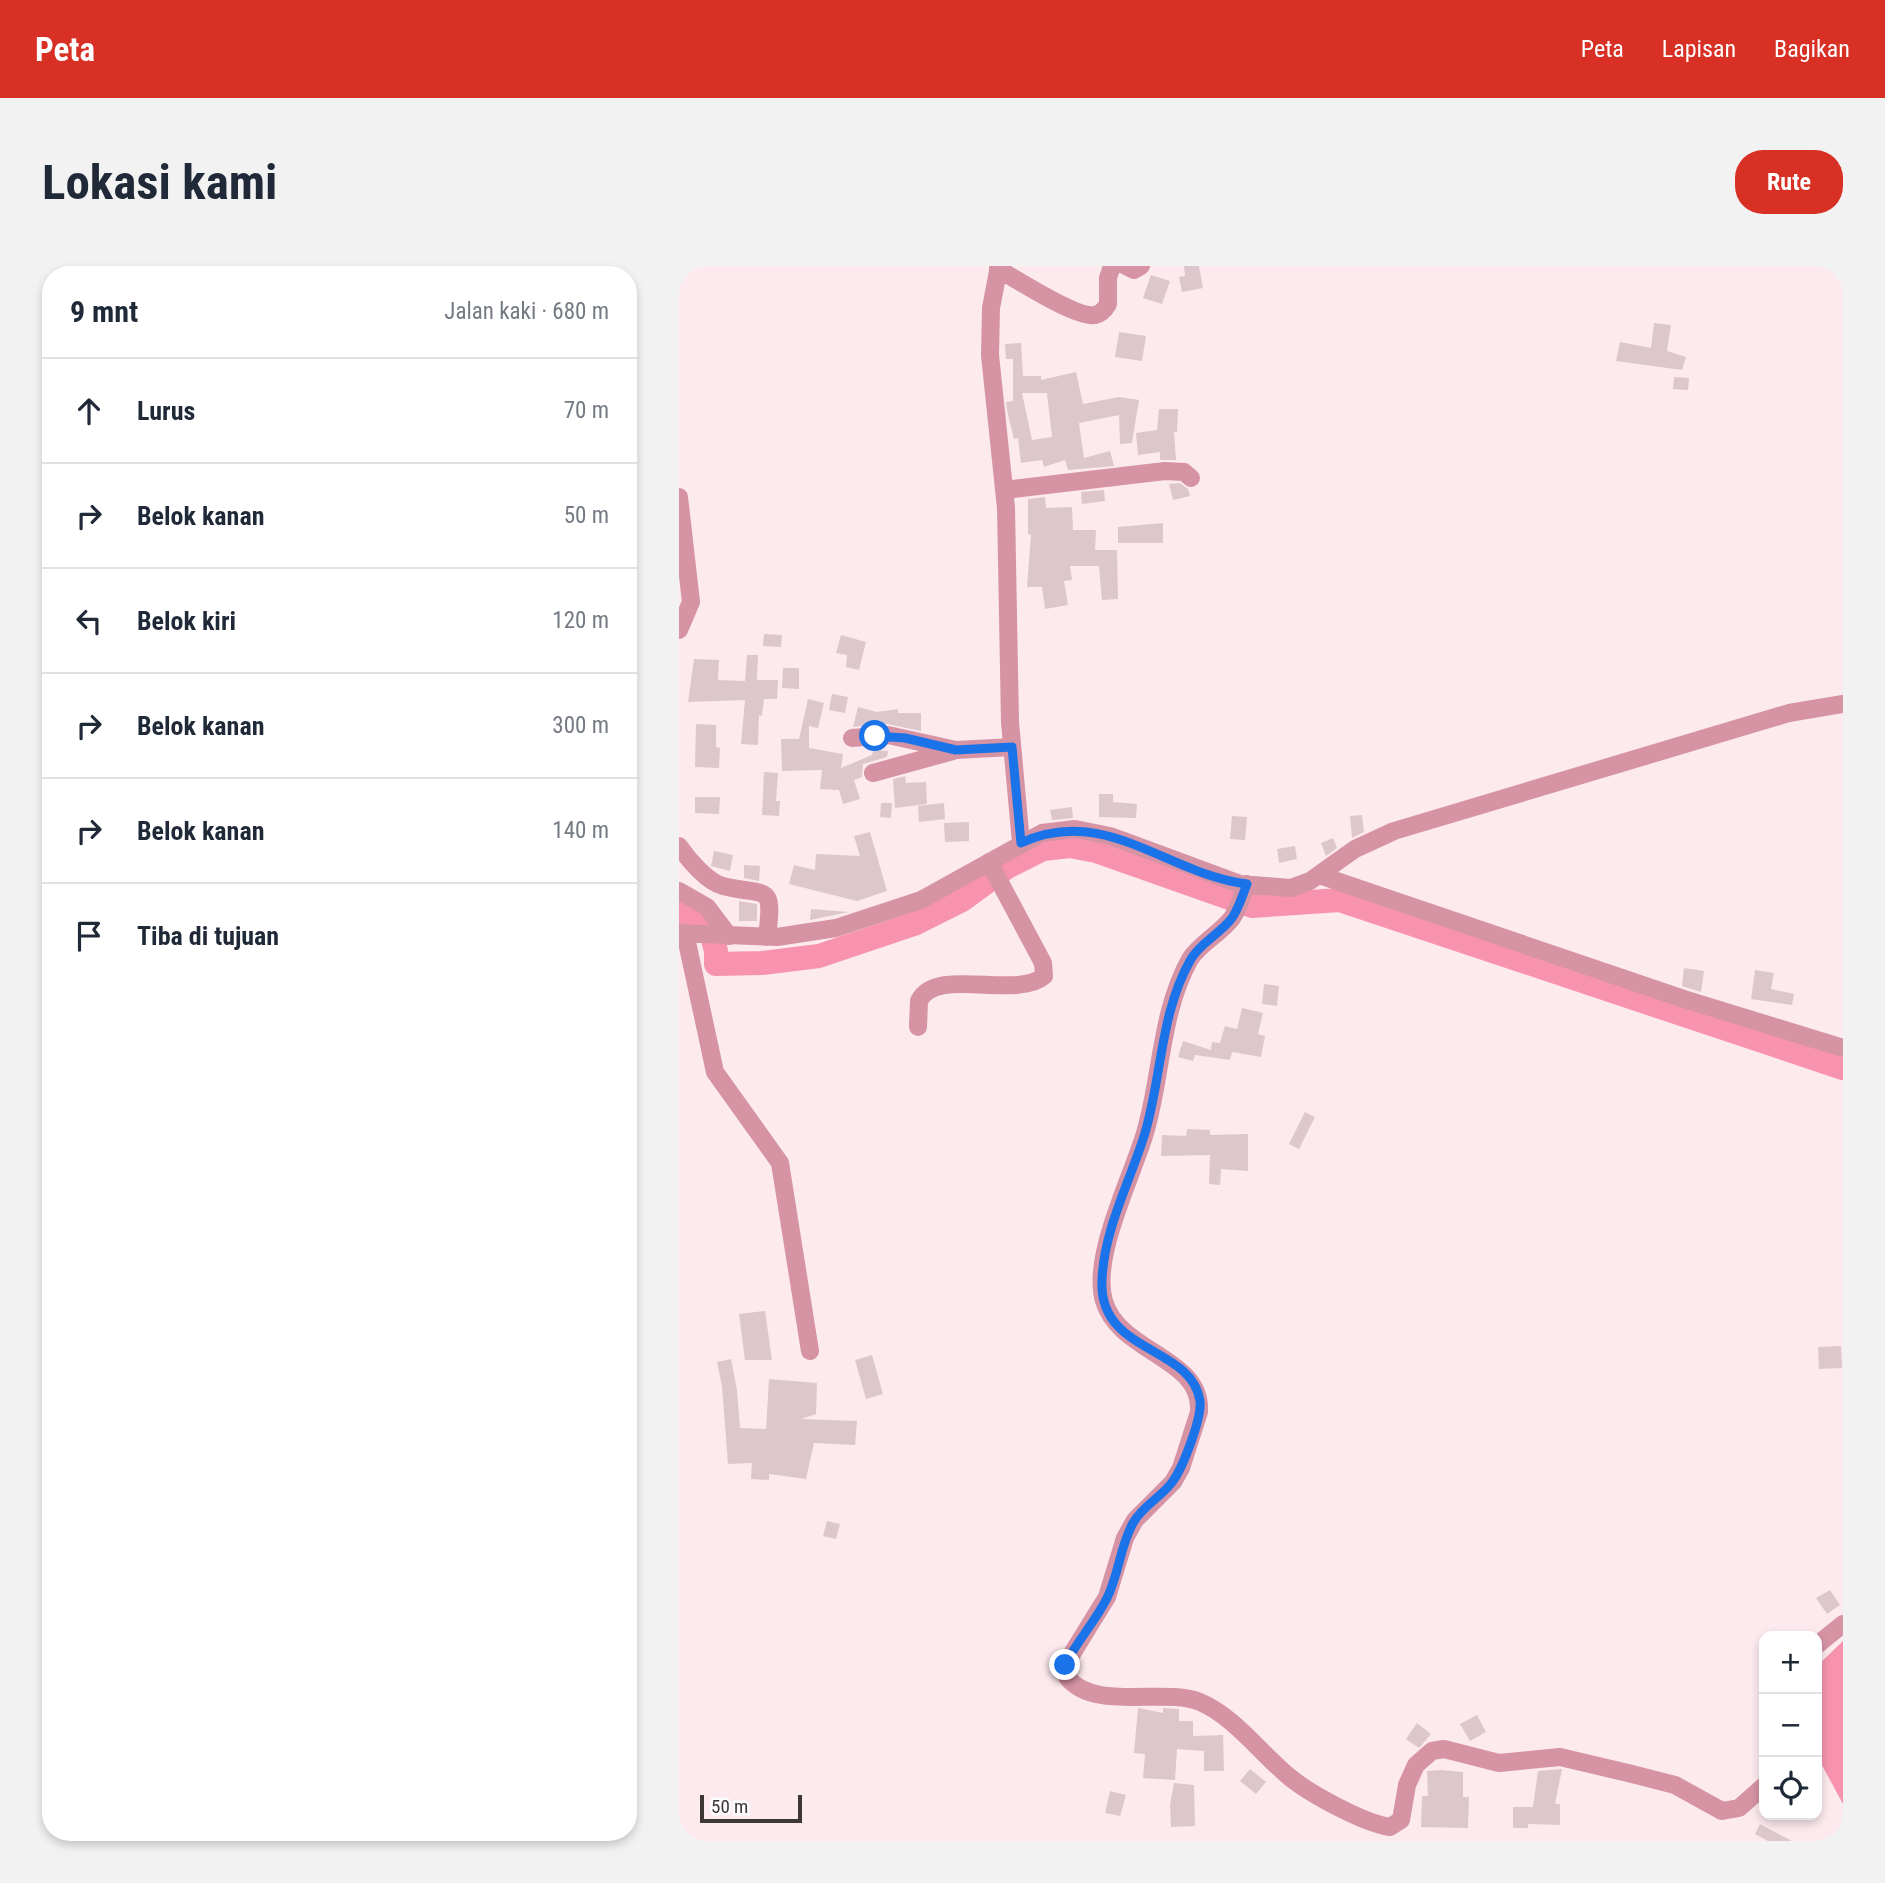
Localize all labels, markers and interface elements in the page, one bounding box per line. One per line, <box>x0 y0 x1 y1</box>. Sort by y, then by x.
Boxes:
text: Peta <box>35 30 95 69</box>
text: Peta <box>1581 35 1624 63</box>
text: Lapisan <box>1662 35 1736 63</box>
text: Bagikan <box>1774 35 1850 63</box>
button: Rute <box>1735 150 1843 214</box>
text: Lokasi kami <box>42 154 277 211</box>
text: 9 mnt <box>70 294 138 329</box>
text: Jalan kaki · 680 m <box>444 298 609 325</box>
icon: ahead <box>70 392 108 430</box>
text: Lurus <box>137 396 195 426</box>
text: 70 m <box>564 397 609 424</box>
icon: right <box>70 497 108 535</box>
text: Belok kanan <box>137 501 264 531</box>
text: 50 m <box>564 502 609 529</box>
icon: left <box>70 602 108 640</box>
text: Belok kiri <box>137 606 236 636</box>
text: 120 m <box>552 607 609 634</box>
icon: right <box>70 707 108 745</box>
text: Belok kanan <box>137 711 264 741</box>
text: 300 m <box>552 712 609 739</box>
route start <box>859 720 890 751</box>
icon: right <box>70 812 108 850</box>
text: Belok kanan <box>137 816 264 846</box>
text: 140 m <box>552 817 609 844</box>
icon: arrive <box>70 917 108 955</box>
text: Tiba di tujuan <box>137 921 279 951</box>
map controls <box>1759 1631 1822 1820</box>
button: + <box>1759 1631 1822 1694</box>
route end <box>1049 1649 1080 1680</box>
button: − <box>1759 1694 1822 1757</box>
button: locate <box>1759 1757 1822 1820</box>
scale bar <box>700 1792 801 1824</box>
text: 50 m <box>711 1795 748 1818</box>

